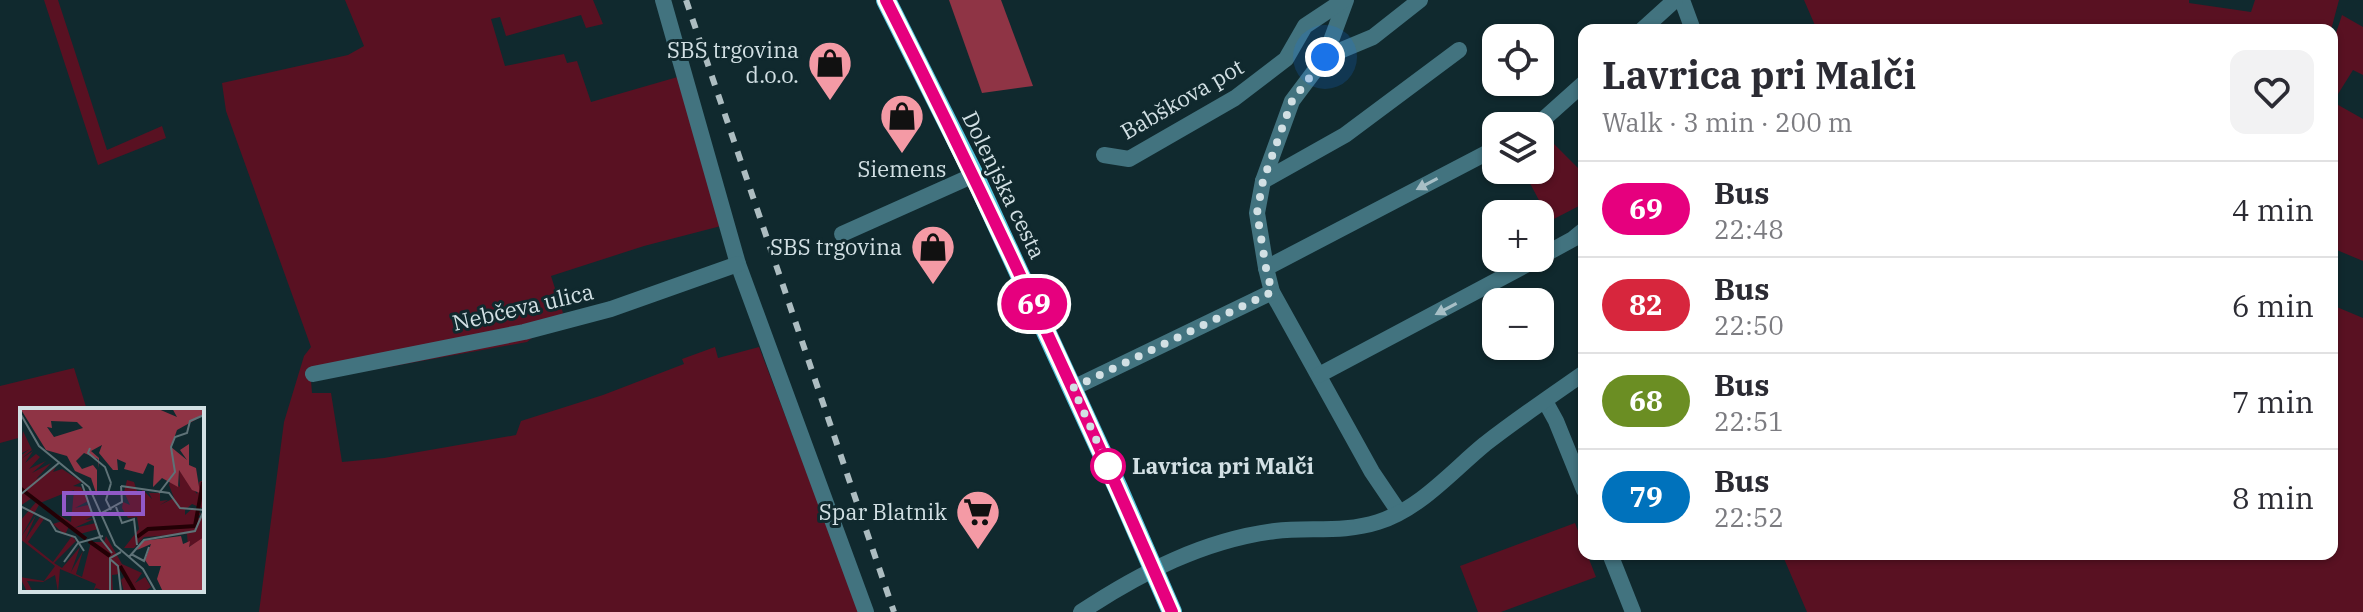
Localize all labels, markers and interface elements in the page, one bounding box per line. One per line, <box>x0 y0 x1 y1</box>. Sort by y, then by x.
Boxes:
map controls <box>1482 24 1554 360</box>
button: locate <box>1482 24 1554 96</box>
place label: SBS trgovina d.o.o. <box>667 35 799 89</box>
your location <box>1305 37 1345 77</box>
shop icon: SBS trgovina d.o.o. <box>806 39 854 102</box>
text: Lavrica pri Malči <box>1602 50 1916 99</box>
button: heart <box>2230 50 2314 134</box>
street label: Babškova pot <box>1115 51 1249 146</box>
shop icon: Siemens <box>878 92 926 155</box>
text: Walk · 3 min · 200 m <box>1602 105 1853 139</box>
street label: Dolenjska cesta <box>956 106 1053 264</box>
button: layers <box>1482 112 1554 184</box>
place label: Siemens <box>857 154 947 183</box>
text: Bus <box>1714 173 1769 212</box>
one-way arrow <box>1415 178 1438 191</box>
text: 69 <box>1629 190 1663 227</box>
text: 4 min <box>2232 190 2314 229</box>
button: + <box>1482 200 1554 272</box>
text: 22:48 <box>1714 212 1784 246</box>
shop icon: SBS trgovina <box>909 223 957 286</box>
place label: SBS trgovina <box>770 232 902 261</box>
text: Bus <box>1714 269 1769 308</box>
street label: Nebčeva ulica <box>449 276 596 337</box>
line badge: 69 <box>998 278 1070 330</box>
text: 69 <box>1017 285 1051 322</box>
text: 82 <box>1629 286 1663 323</box>
text: 6 min <box>2232 286 2314 325</box>
button: − <box>1482 288 1554 360</box>
one-way arrow <box>1435 302 1457 316</box>
text: 22:50 <box>1714 308 1784 342</box>
text: Bus <box>1714 365 1769 404</box>
text: 68 <box>1629 382 1663 419</box>
text: 7 min <box>2232 382 2314 421</box>
text: 22:51 <box>1714 404 1784 438</box>
inset map <box>20 408 204 592</box>
marker: Lavrica pri Malči <box>1091 449 1125 483</box>
place label: Lavrica pri Malči <box>1132 451 1314 480</box>
text: Bus <box>1714 461 1769 500</box>
text: 79 <box>1629 478 1663 515</box>
text: 8 min <box>2232 478 2314 517</box>
supermarket icon: Spar Blatnik <box>954 488 1002 551</box>
place label: Spar Blatnik <box>819 497 947 526</box>
text: 22:52 <box>1714 500 1784 534</box>

